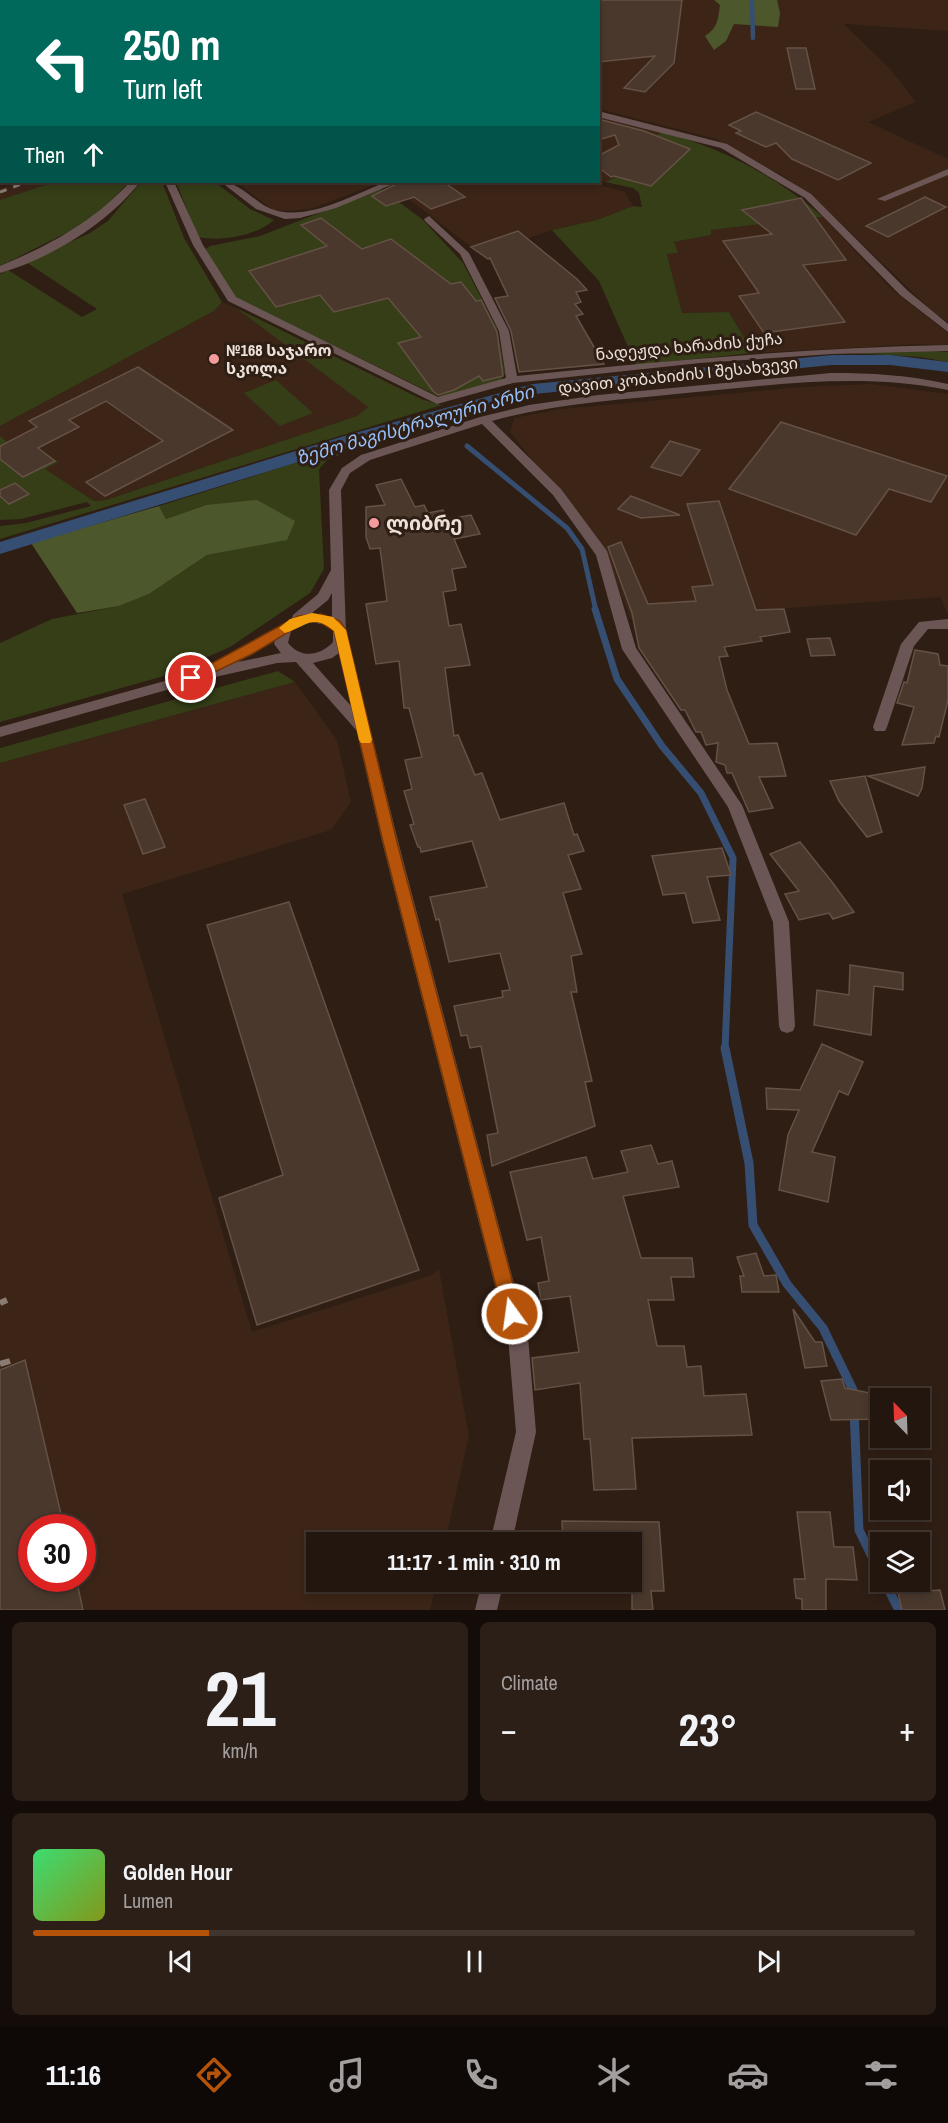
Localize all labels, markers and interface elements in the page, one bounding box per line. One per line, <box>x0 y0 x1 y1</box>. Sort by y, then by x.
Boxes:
text: 250 m <box>123 17 221 73</box>
icon: left <box>24 24 102 102</box>
text: Turn left <box>123 71 202 107</box>
icon: ahead <box>77 138 110 171</box>
text: Then <box>24 140 65 170</box>
street label: ნადეჟდა ხარაძის ქუჩა <box>594 327 784 365</box>
place label: №168 საჯარო სკოლა <box>226 339 331 379</box>
street label: დავით კობახიძის I შესახვევი <box>557 351 799 399</box>
marker: №168 საჯარო სკოლა <box>207 352 221 366</box>
water label: ზემო მაგისტრალური არხი <box>293 378 537 470</box>
place label: ლიბრე <box>386 509 463 536</box>
marker: ლიბრე <box>367 516 381 530</box>
pin <box>165 652 216 703</box>
icon: arrive <box>174 661 207 694</box>
position arrow <box>480 1282 544 1346</box>
north arrow <box>870 1388 930 1448</box>
map controls <box>870 1388 930 1592</box>
button: sound <box>870 1460 930 1520</box>
speed limit sign: 30 <box>18 1514 96 1592</box>
button: layers <box>870 1532 930 1592</box>
text: 11:17 · 1 min · 310 m <box>387 1547 561 1577</box>
text: 21 <box>204 1645 276 1750</box>
text: Climate <box>501 1669 558 1696</box>
text: 23° <box>678 1699 738 1760</box>
text: − <box>501 1707 517 1751</box>
text: + <box>899 1707 915 1751</box>
text: km/h <box>222 1737 258 1764</box>
text: Golden Hour <box>123 1857 232 1887</box>
text: Lumen <box>123 1887 173 1914</box>
icon: previous <box>164 1945 197 1978</box>
icon: pause <box>458 1945 491 1978</box>
icon: next <box>752 1945 785 1978</box>
icon: directions <box>193 2054 235 2096</box>
icon: music <box>326 2054 368 2096</box>
icon: phone <box>460 2054 502 2096</box>
icon: climate <box>593 2054 635 2096</box>
icon: car <box>727 2054 769 2096</box>
icon: filters <box>860 2054 902 2096</box>
text: 11:16 <box>46 2057 101 2093</box>

